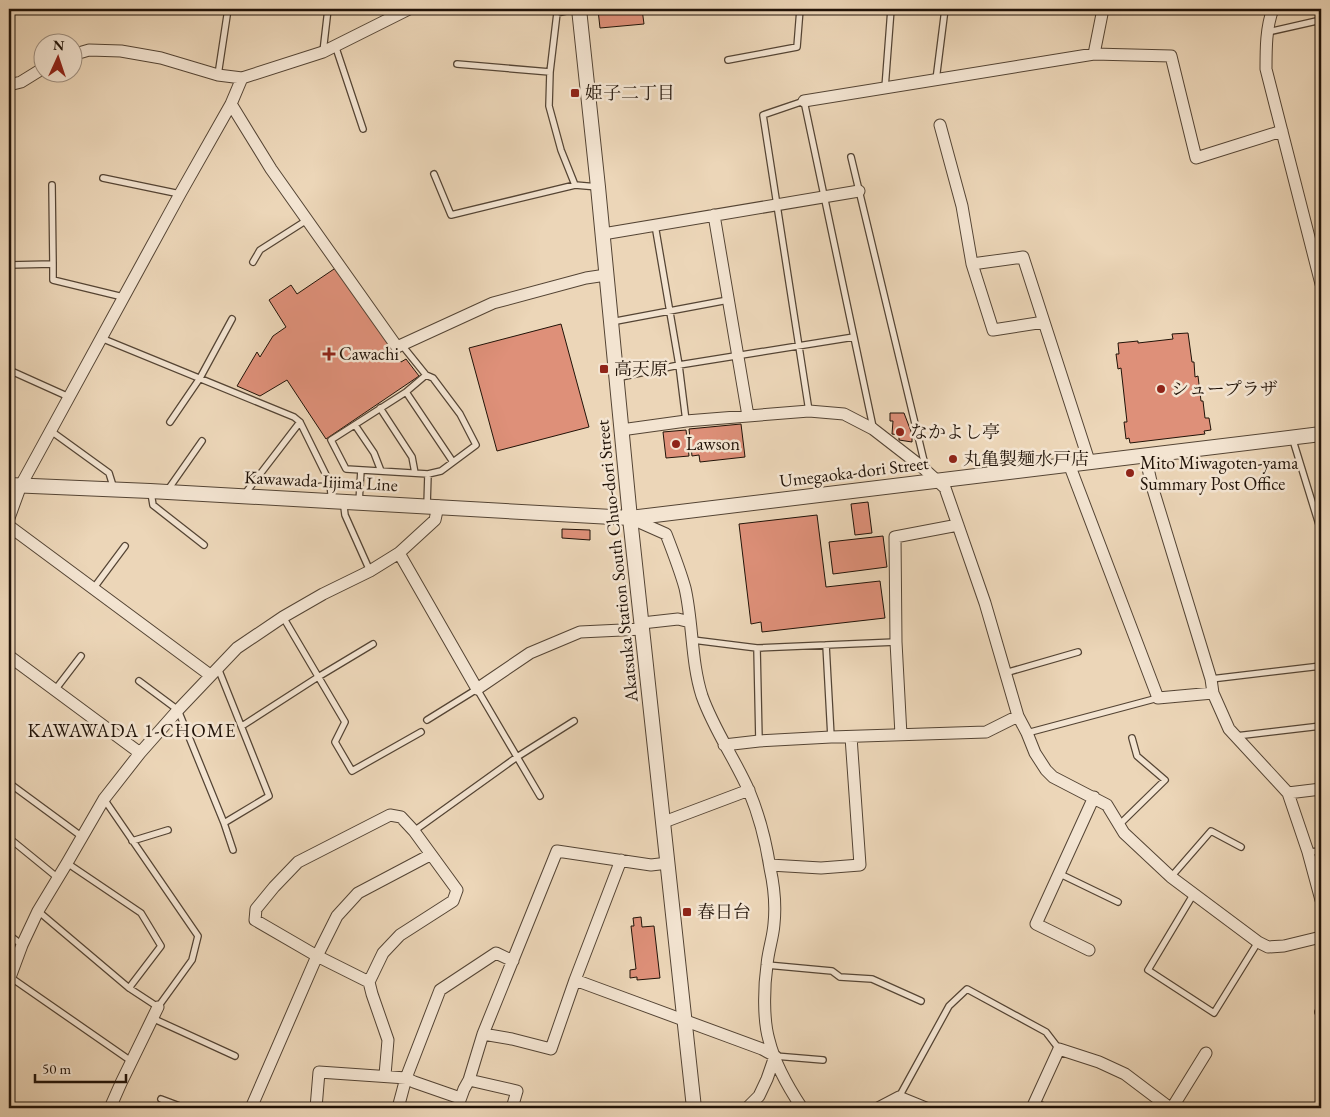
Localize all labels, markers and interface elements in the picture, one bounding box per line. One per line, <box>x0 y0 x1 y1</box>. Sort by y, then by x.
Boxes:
north arrow <box>32 32 82 82</box>
text: N <box>53 36 65 54</box>
place label: 姫子二丁目 <box>585 81 675 104</box>
marker: 姫子二丁目 <box>569 87 581 99</box>
place label: Cawachi <box>339 342 399 365</box>
marker: Cawachi <box>323 348 335 360</box>
place label: 高天原 <box>614 357 668 380</box>
marker: 高天原 <box>598 363 610 375</box>
place label: シュープラザ <box>1171 377 1278 400</box>
marker: シュープラザ <box>1155 383 1167 395</box>
street label: Akatsuka Station South Chuo-dori Street <box>590 418 643 704</box>
place label: なかよし亭 <box>910 420 1000 443</box>
marker: なかよし亭 <box>894 426 906 438</box>
place label: Lawson <box>686 432 740 455</box>
marker: Lawson <box>670 438 682 450</box>
place label: 丸亀製麺水戸店 <box>963 447 1089 470</box>
street label: Umegaoka-dori Street <box>778 451 930 492</box>
place label: Mito Miwagoten-yama Summary Post Office <box>1140 451 1299 495</box>
marker: 丸亀製麺水戸店 <box>947 453 959 465</box>
street label: Kawawada-Iijima Line <box>244 465 398 496</box>
marker: Mito Miwagoten-yama Summary Post Office <box>1124 467 1136 479</box>
district label: KAWAWADA 1-CHOME <box>27 718 237 743</box>
place label: 春日台 <box>697 900 751 923</box>
marker: 春日台 <box>681 906 693 918</box>
scale bar <box>35 1052 126 1084</box>
text: 50 m <box>42 1059 71 1078</box>

